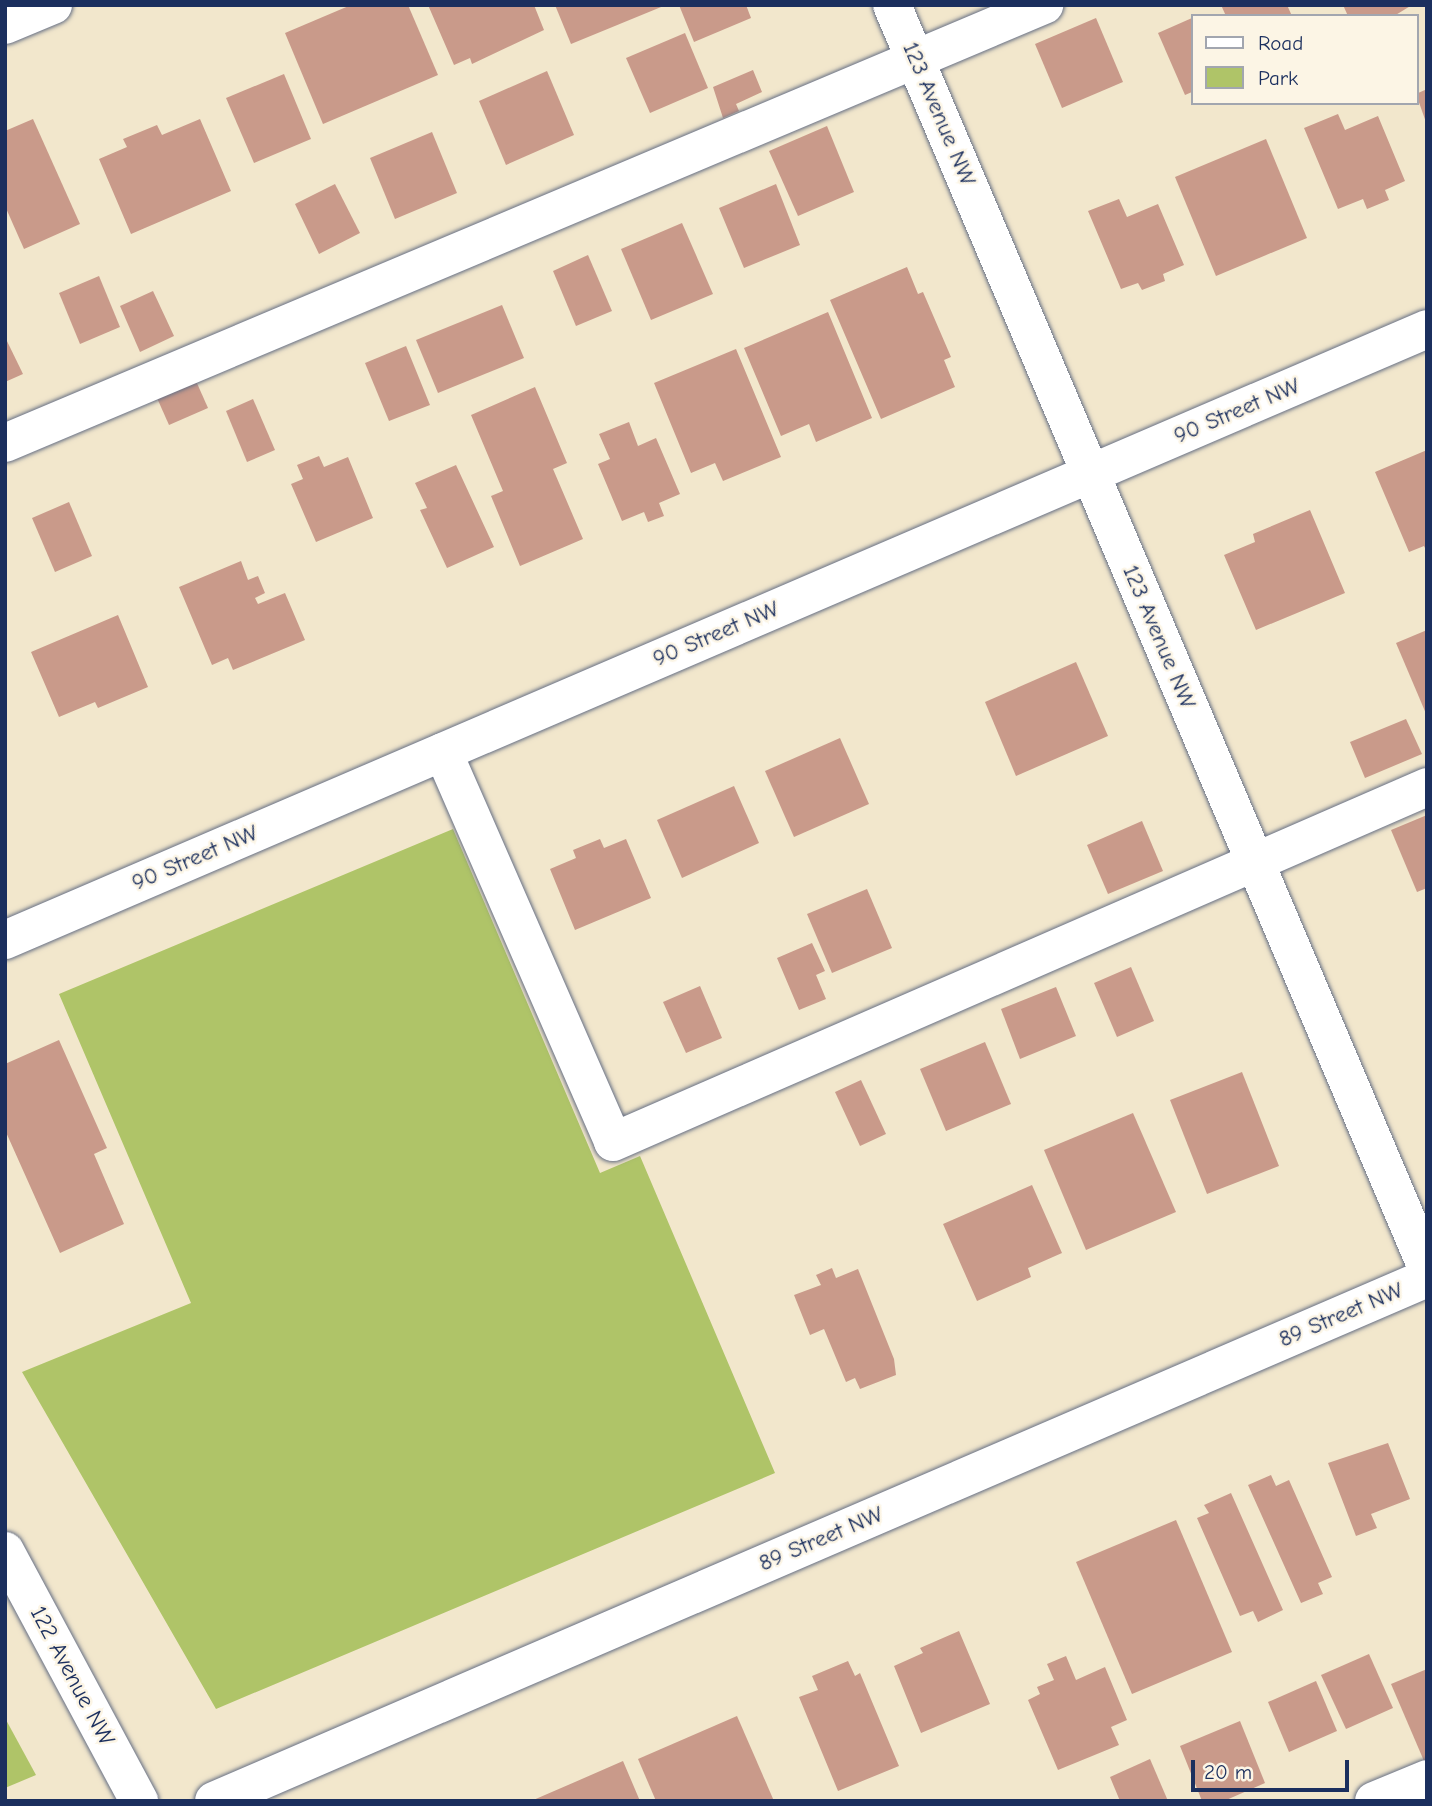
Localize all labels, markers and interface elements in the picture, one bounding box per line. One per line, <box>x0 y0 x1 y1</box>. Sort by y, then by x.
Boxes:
legend <box>1190 14 1418 105</box>
text: Road <box>1258 31 1303 55</box>
street label: 123 Avenue NW <box>896 38 982 190</box>
text: Park <box>1258 66 1298 90</box>
street label: 90 Street NW <box>1170 372 1304 450</box>
street label: 123 Avenue NW <box>1116 561 1202 713</box>
street label: 90 Street NW <box>649 595 783 673</box>
street label: 90 Street NW <box>128 819 262 897</box>
street label: 89 Street NW <box>1275 1276 1407 1354</box>
street label: 89 Street NW <box>755 1500 887 1578</box>
street label: 122 Avenue NW <box>24 1602 120 1750</box>
scale bar <box>1194 1746 1352 1790</box>
text: 20 m <box>1204 1760 1252 1784</box>

